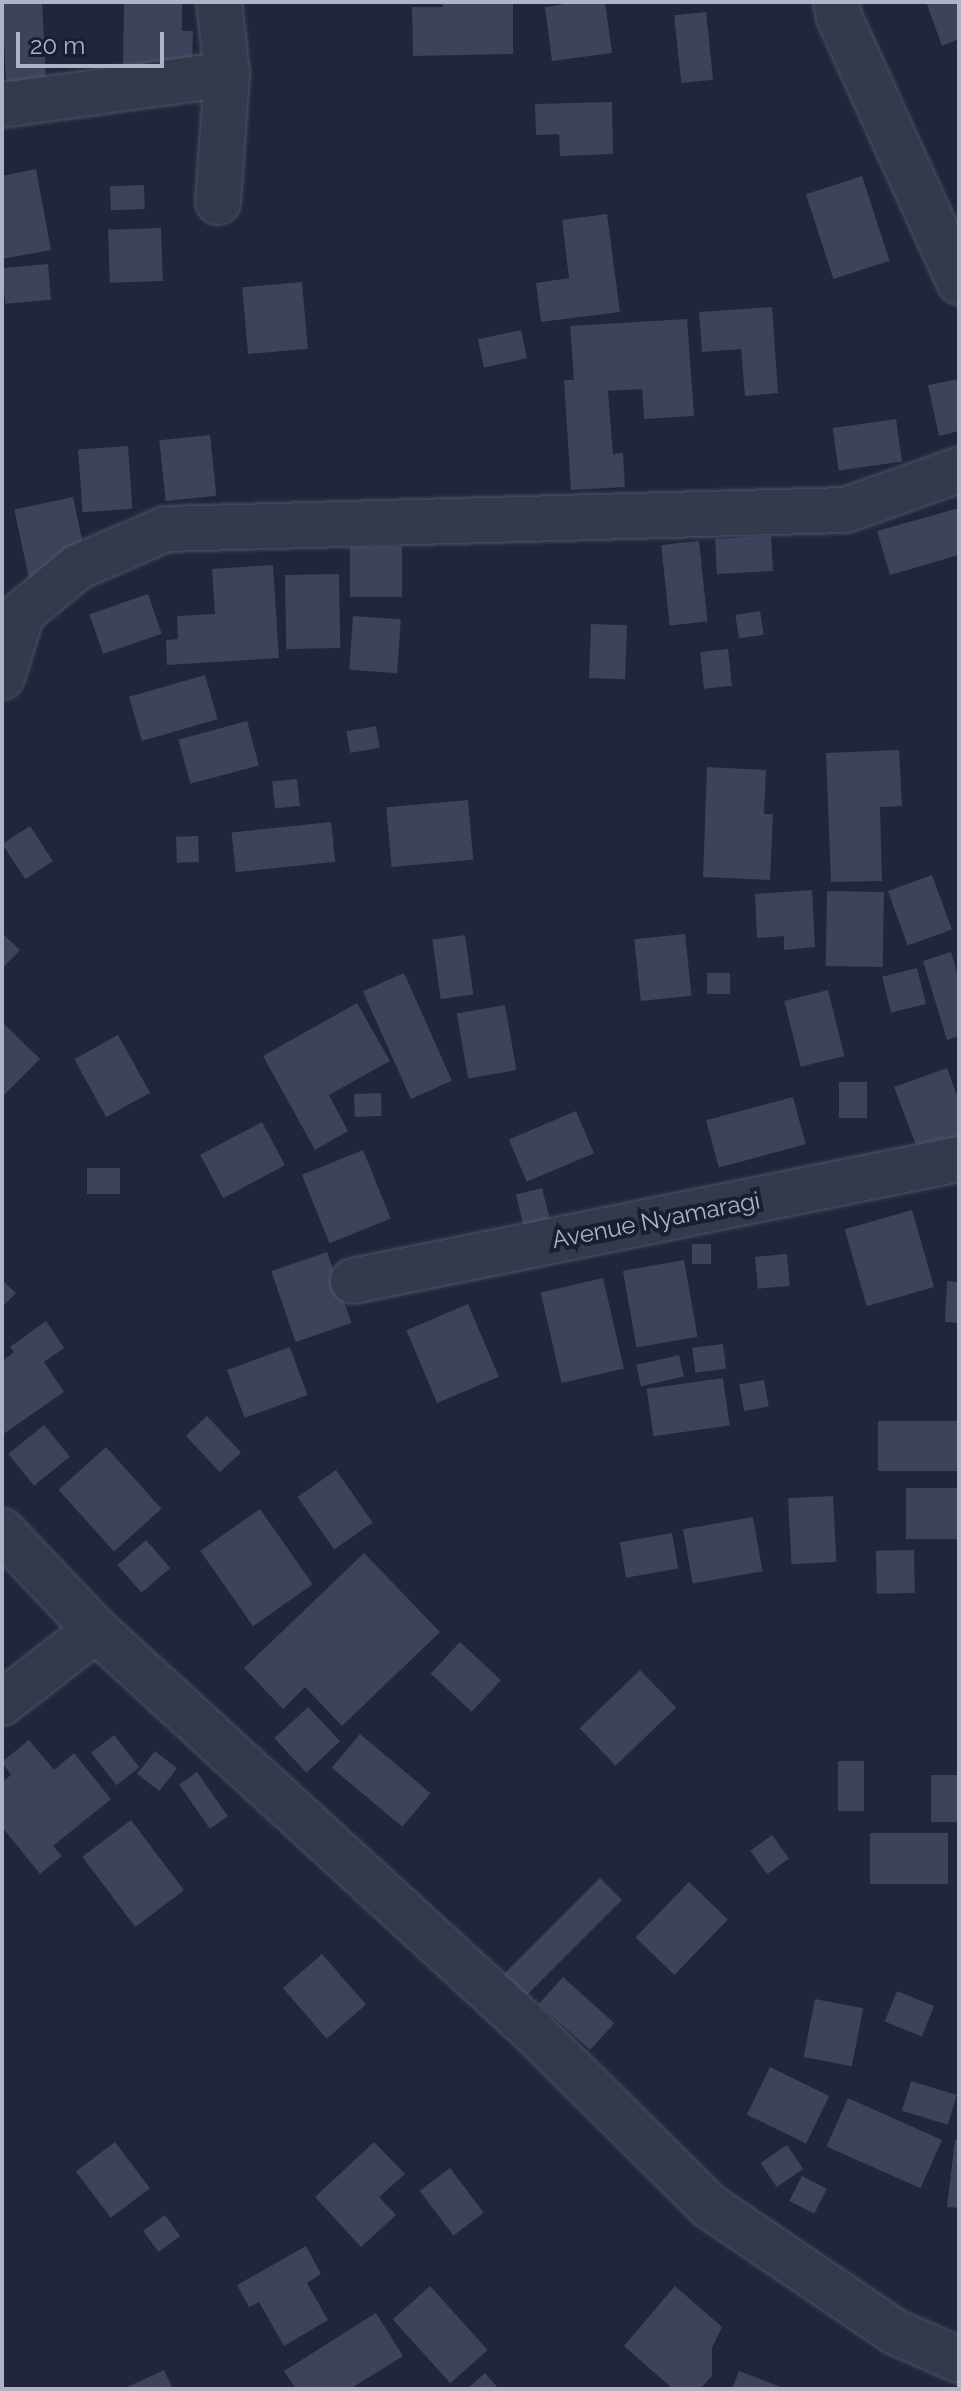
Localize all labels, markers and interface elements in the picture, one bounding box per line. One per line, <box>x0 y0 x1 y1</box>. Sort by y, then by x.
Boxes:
scale bar <box>20 16 168 66</box>
text: 20 m <box>30 31 85 60</box>
street label: Avenue Nyamaragi <box>550 1186 762 1254</box>

